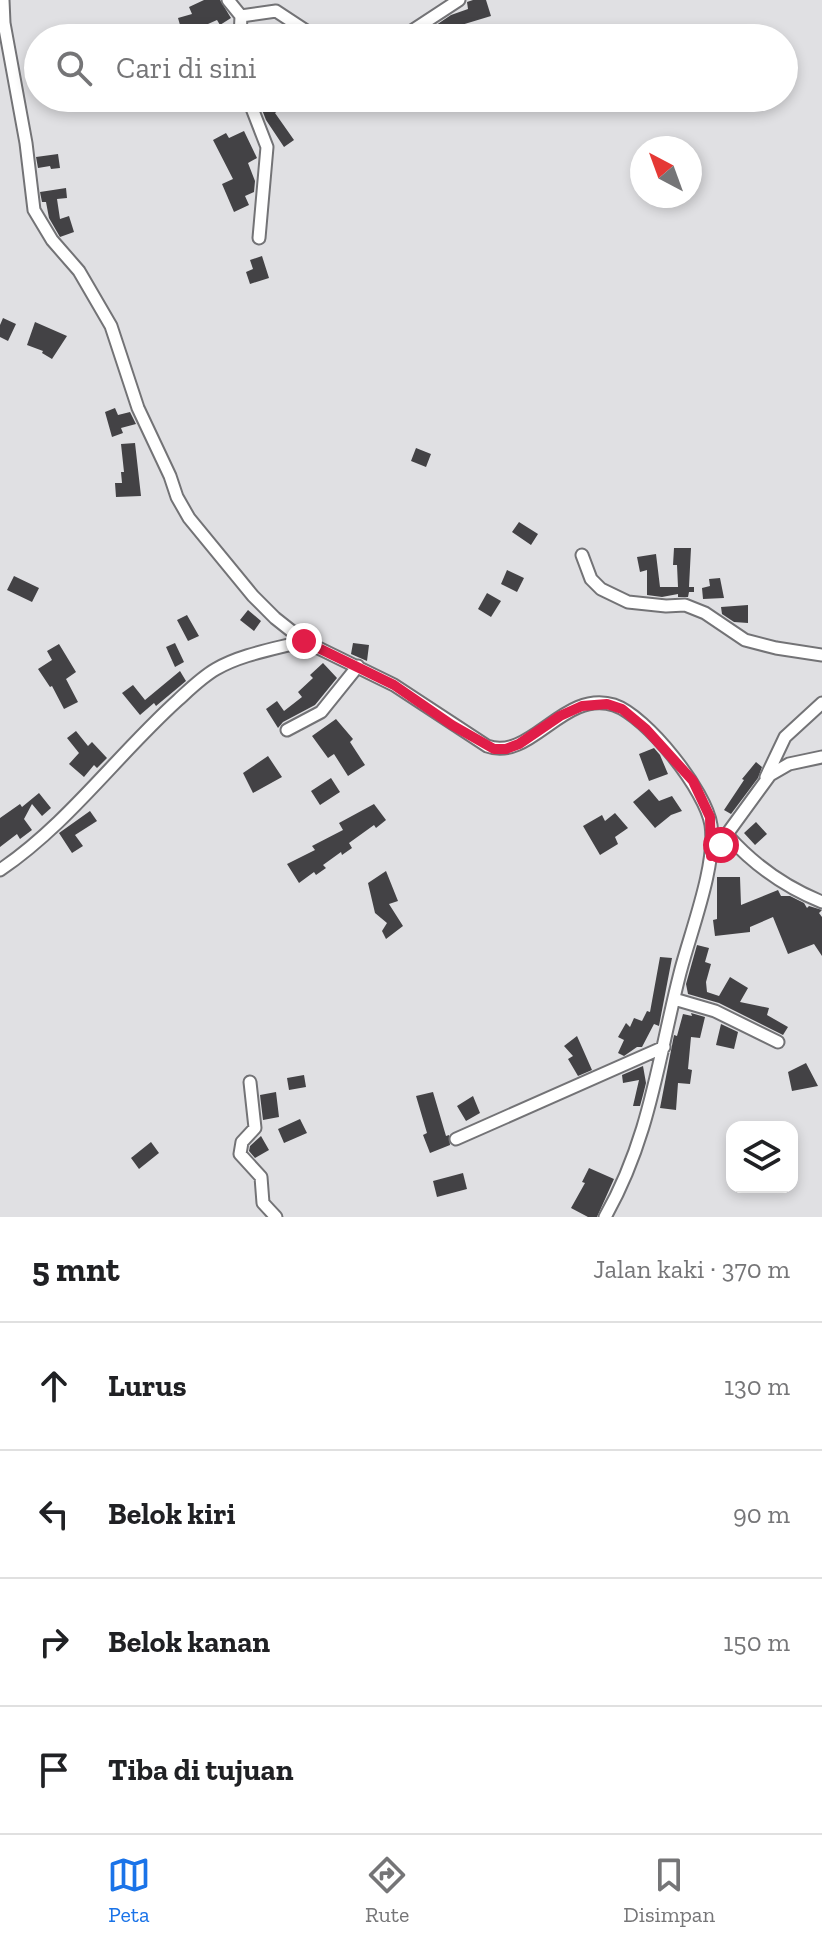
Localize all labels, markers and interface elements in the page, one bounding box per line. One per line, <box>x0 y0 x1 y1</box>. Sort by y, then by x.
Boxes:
search box <box>24 24 798 112</box>
icon: search <box>52 46 96 90</box>
text: Cari di sini <box>116 50 257 86</box>
north arrow <box>630 136 702 208</box>
route end <box>286 623 322 659</box>
route start <box>703 827 739 863</box>
map controls <box>726 1121 798 1193</box>
button: layers <box>726 1121 798 1193</box>
text: 5 mnt <box>32 1249 120 1290</box>
text: Jalan kaki · 370 m <box>593 1253 790 1285</box>
icon: ahead <box>32 1364 76 1408</box>
text: Lurus <box>108 1368 187 1404</box>
text: 130 m <box>724 1370 790 1402</box>
icon: left <box>32 1492 76 1536</box>
text: Belok kiri <box>108 1496 235 1532</box>
text: 90 m <box>733 1498 790 1530</box>
icon: right <box>32 1620 76 1664</box>
text: Belok kanan <box>108 1624 270 1660</box>
text: 150 m <box>723 1626 790 1658</box>
icon: arrive <box>32 1748 76 1792</box>
text: Tiba di tujuan <box>108 1752 293 1788</box>
tab: Peta <box>107 1853 151 1928</box>
tab: Rute <box>365 1853 409 1928</box>
tab: Disimpan <box>623 1853 715 1928</box>

